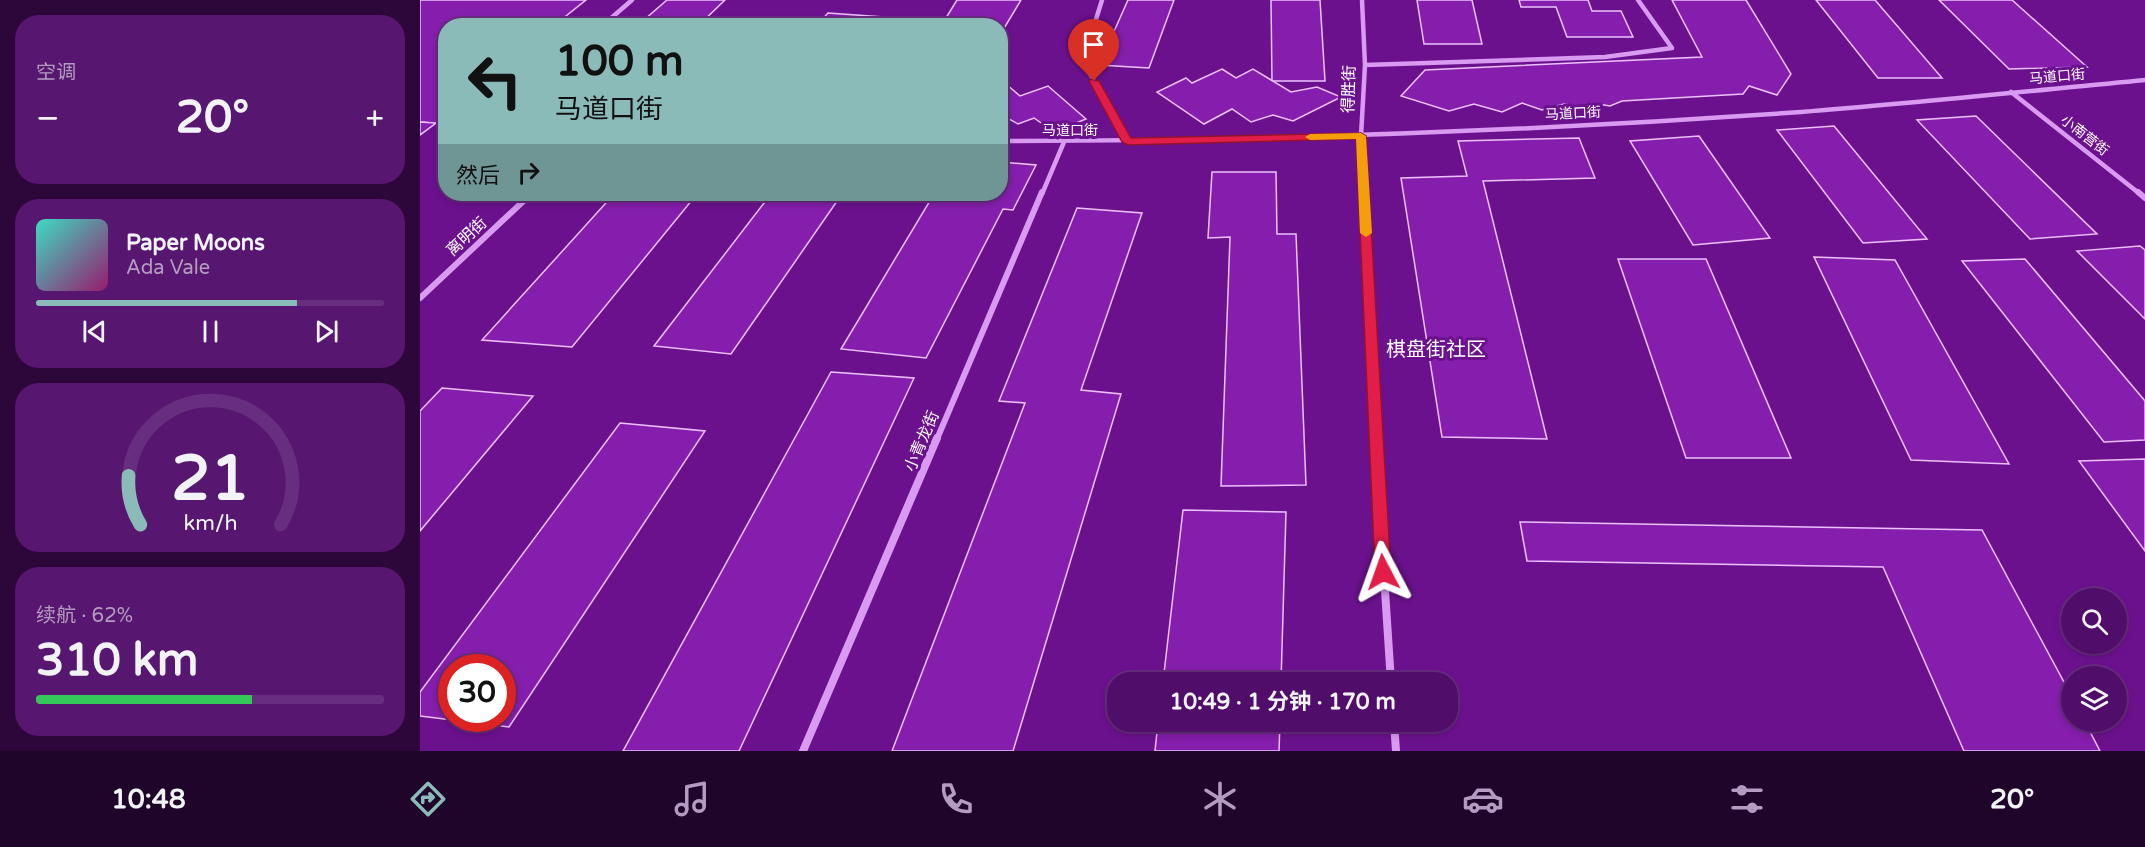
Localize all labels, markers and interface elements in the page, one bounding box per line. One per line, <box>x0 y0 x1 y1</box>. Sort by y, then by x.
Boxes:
pin <box>1068 19 1119 81</box>
icon: arrive <box>1077 28 1110 61</box>
text: 100 m <box>555 36 684 87</box>
icon: left <box>456 42 534 120</box>
text: 空调 <box>36 61 76 85</box>
street label: 得胜街 <box>1338 65 1360 113</box>
street label: 马道口街 <box>2028 66 2086 87</box>
text: 20° <box>176 91 249 145</box>
text: 马道口街 <box>555 93 663 126</box>
text: − <box>36 99 60 138</box>
text: + <box>365 99 384 138</box>
street label: 马道口街 <box>1545 104 1601 123</box>
street label: 小南营街 <box>2057 111 2112 159</box>
street label: 马道口街 <box>1042 122 1098 139</box>
icon: right <box>512 156 545 189</box>
text: 然后 <box>456 163 500 189</box>
street label: 离明街 <box>442 213 491 260</box>
text: Paper Moons <box>126 230 265 256</box>
text: Ada Vale <box>126 256 210 280</box>
icon: previous <box>78 315 111 348</box>
icon: pause <box>194 315 227 348</box>
icon: next <box>310 315 343 348</box>
district label: 棋盘街社区 <box>1386 338 1486 362</box>
street label: 小青龙街 <box>900 408 944 475</box>
text: 21 <box>171 442 249 517</box>
text: km/h <box>183 510 237 536</box>
position arrow <box>1351 540 1415 604</box>
map controls <box>2061 588 2127 732</box>
button: search <box>2061 588 2127 654</box>
text: 续航 · 62% <box>36 604 133 628</box>
text: 310 km <box>36 634 198 688</box>
speed limit sign: 30 <box>438 654 516 732</box>
button: layers <box>2061 666 2127 732</box>
text: 10:49 · 1 分钟 · 170 m <box>1169 689 1396 715</box>
icon: directions <box>407 778 449 820</box>
icon: music <box>671 778 713 820</box>
icon: phone <box>935 778 977 820</box>
icon: climate <box>1199 778 1241 820</box>
icon: car <box>1462 778 1504 820</box>
icon: filters <box>1726 778 1768 820</box>
text: 10:48 <box>111 783 186 816</box>
text: 20° <box>1990 783 2034 816</box>

